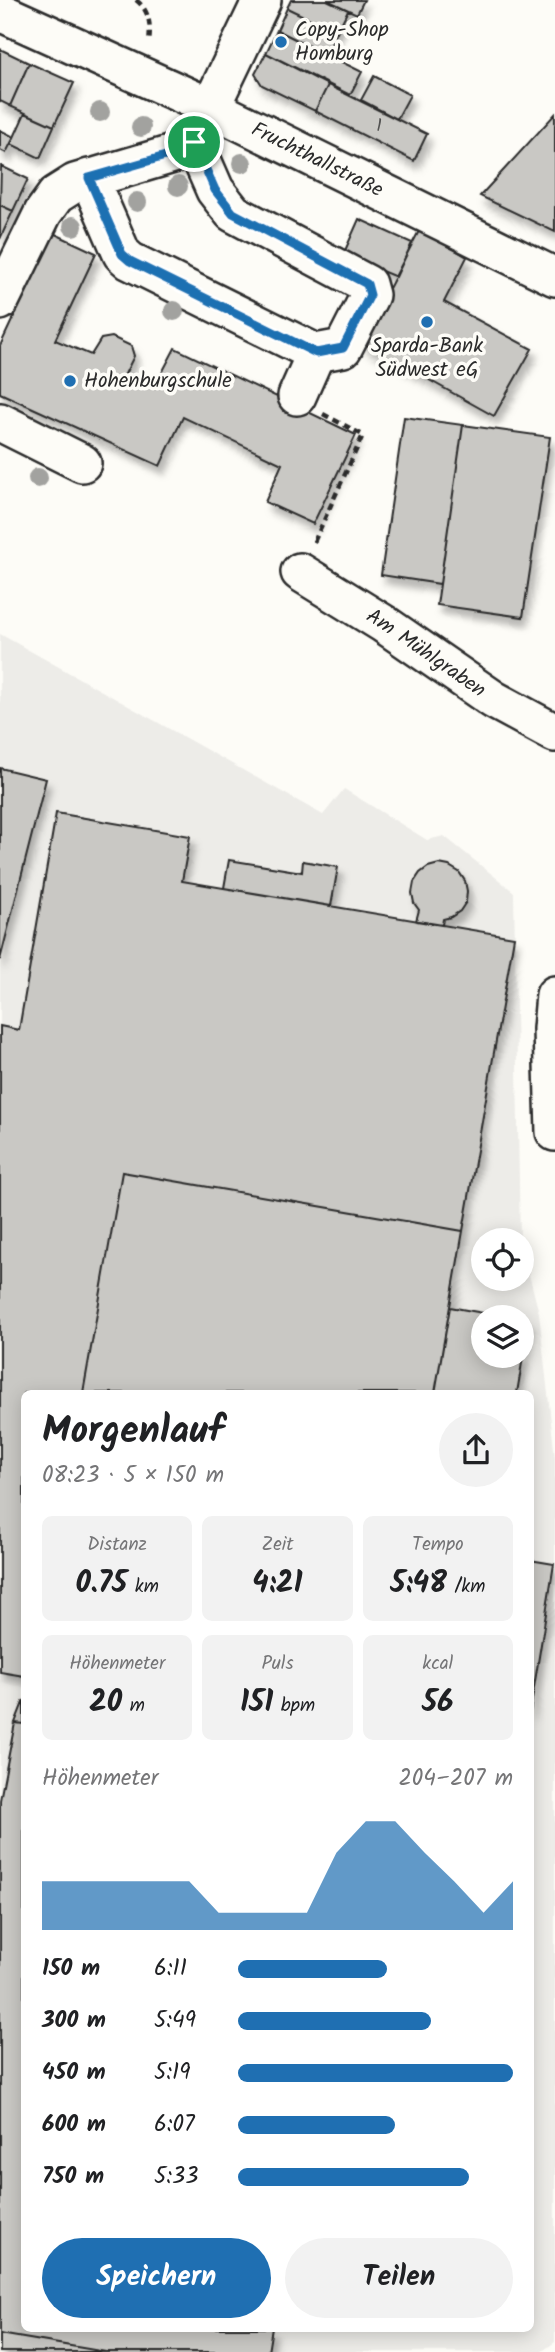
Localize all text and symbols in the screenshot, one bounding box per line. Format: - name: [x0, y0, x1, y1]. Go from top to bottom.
- place label: Copy-Shop Homburg: [295, 14, 389, 71]
- marker: Copy-Shop Homburg: [273, 34, 289, 50]
- pin: [164, 112, 224, 172]
- house number: 1: [376, 112, 382, 141]
- street label: Fruchthallstraße: [245, 113, 390, 207]
- icon: arrive: [175, 123, 213, 161]
- marker: Sparda-Bank Südwest eG: [419, 314, 435, 330]
- place label: Sparda-Bank Südwest eG: [371, 330, 483, 387]
- place label: Hohenburgschule: [84, 365, 232, 398]
- marker: Hohenburgschule: [62, 373, 78, 389]
- street label: Am Mühlgraben: [360, 600, 493, 706]
- map controls: [471, 1228, 534, 1368]
- button: locate: [471, 1228, 534, 1291]
- button: layers: [471, 1305, 534, 1368]
- text: Morgenlauf: [42, 1402, 224, 1462]
- button: share: [439, 1413, 513, 1487]
- text: 08:23 · 5 × 150 m: [42, 1458, 224, 1494]
- text: Distanz: [87, 1530, 147, 1560]
- text: Zeit: [261, 1530, 294, 1560]
- text: Tempo: [412, 1530, 464, 1560]
- text: 0.75: [75, 1560, 127, 1608]
- text: 4:21: [252, 1560, 303, 1608]
- text: 5:48: [390, 1560, 447, 1608]
- text: km: [127, 1572, 159, 1602]
- text: /km: [447, 1572, 485, 1602]
- text: Höhenmeter: [69, 1649, 165, 1679]
- text: Puls: [261, 1649, 294, 1679]
- text: kcal: [422, 1649, 453, 1679]
- text: 20: [89, 1679, 122, 1727]
- text: 151: [240, 1679, 273, 1727]
- text: 56: [422, 1679, 454, 1727]
- text: m: [122, 1691, 145, 1721]
- text: bpm: [273, 1691, 315, 1721]
- text: Höhenmeter: [42, 1761, 158, 1797]
- text: 204–207 m: [398, 1761, 513, 1797]
- text: 150 m: [42, 1951, 100, 1987]
- text: 6:11: [154, 1951, 187, 1987]
- text: 300 m: [42, 2003, 106, 2039]
- text: 5:49: [154, 2003, 196, 2039]
- text: 450 m: [42, 2055, 106, 2091]
- text: 5:19: [154, 2055, 190, 2091]
- text: 600 m: [42, 2107, 106, 2143]
- text: 6:07: [154, 2107, 195, 2143]
- text: 750 m: [42, 2159, 104, 2195]
- text: 5:33: [154, 2159, 198, 2195]
- button: Speichern: [42, 2238, 271, 2318]
- button: Teilen: [285, 2238, 513, 2318]

